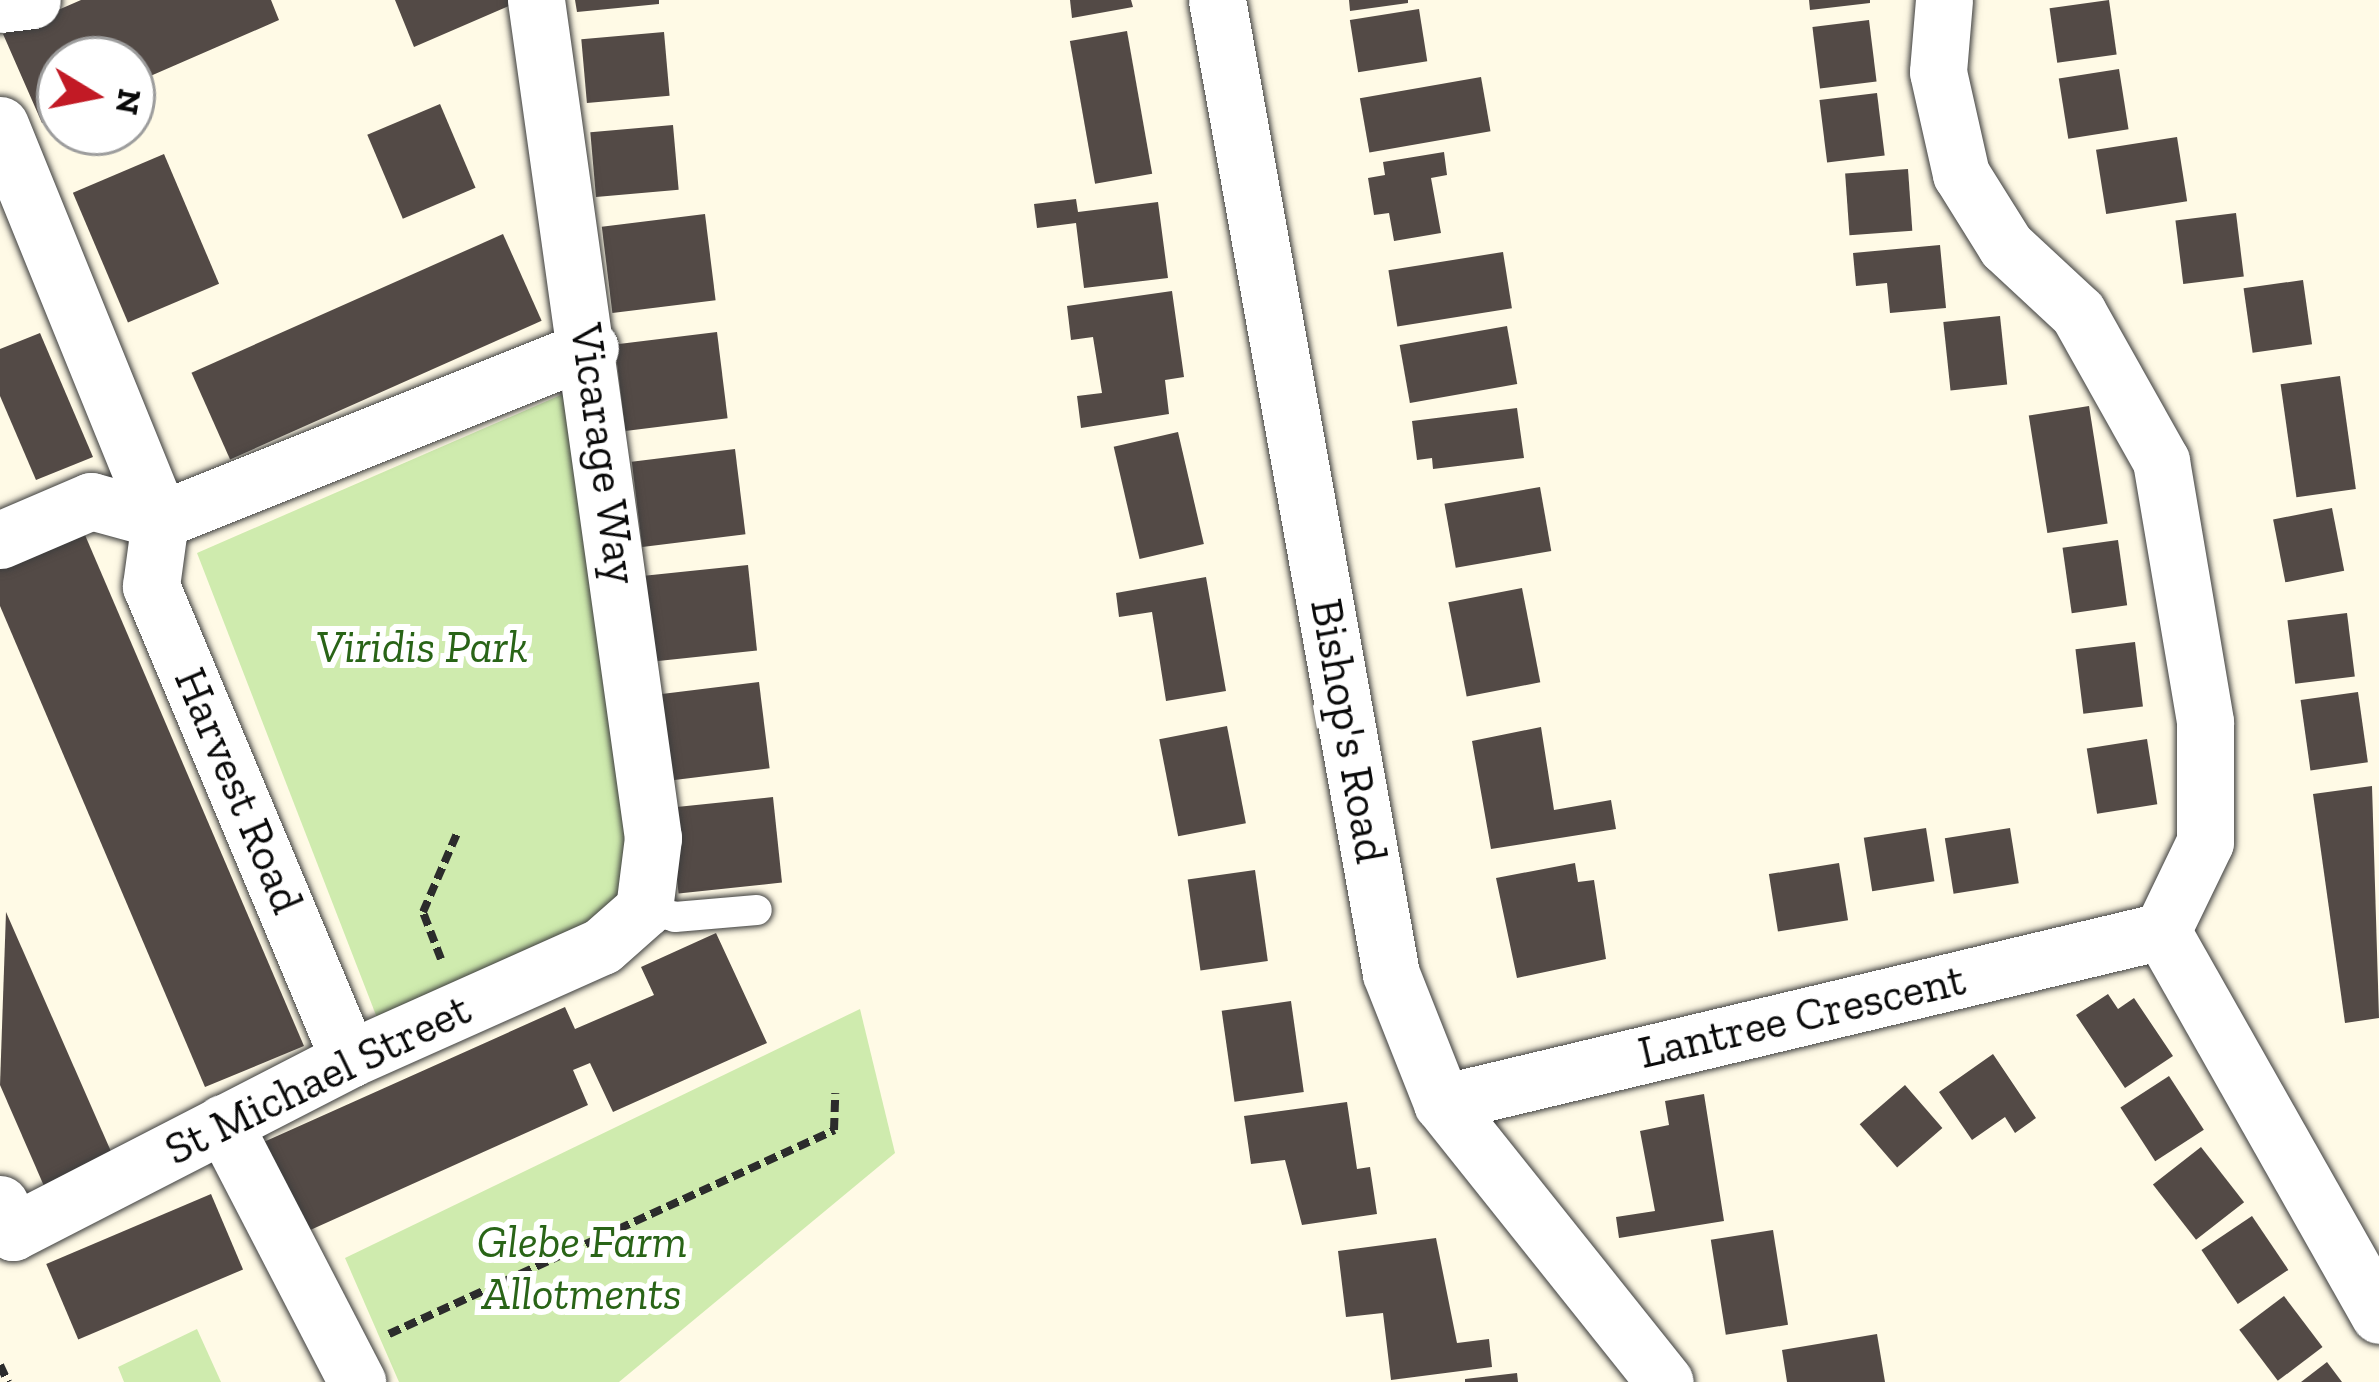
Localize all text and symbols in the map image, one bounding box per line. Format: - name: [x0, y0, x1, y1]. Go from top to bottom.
- north arrow: [36, 36, 156, 156]
- text: N: [108, 86, 150, 118]
- street label: Vicarage Way: [558, 320, 648, 588]
- street label: Bishop's Road: [1298, 595, 1398, 867]
- park label: Viridis Park: [316, 621, 528, 675]
- street label: Harvest Road: [162, 660, 314, 922]
- street label: Lantree Crescent: [1633, 953, 1971, 1081]
- street label: St Michael Street: [157, 983, 479, 1177]
- park label: Glebe Farm Allotments: [477, 1216, 687, 1322]

